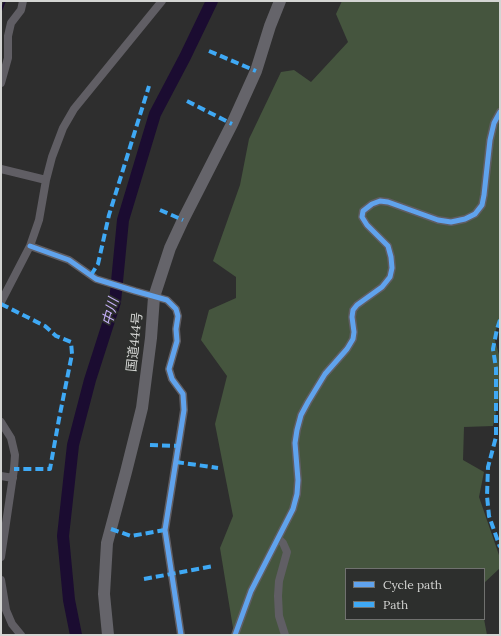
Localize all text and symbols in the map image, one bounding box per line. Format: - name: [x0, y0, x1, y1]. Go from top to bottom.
- water label: 中川: [99, 296, 123, 328]
- street label: 国道444号: [124, 311, 146, 373]
- legend: [345, 568, 485, 620]
- text: Cycle path: [383, 577, 442, 592]
- text: Path: [383, 597, 408, 612]

